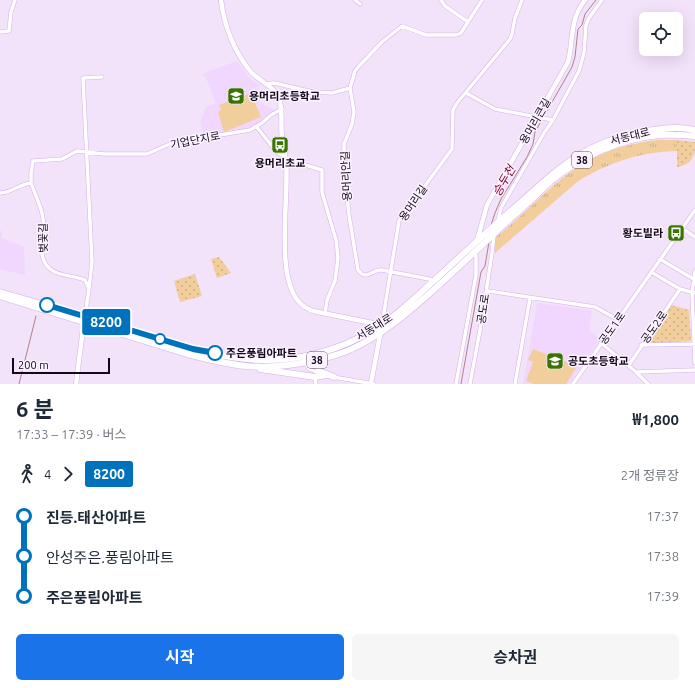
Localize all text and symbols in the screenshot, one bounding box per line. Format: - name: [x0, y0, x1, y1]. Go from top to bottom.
- map controls: [639, 12, 683, 56]
- button: locate: [639, 12, 683, 56]
- school or university icon: 용머리초등학교: [226, 86, 246, 106]
- place label: 용머리초등학교: [249, 90, 320, 102]
- street label: 용머리큰길: [517, 96, 553, 146]
- street label: 서동대로: [609, 125, 651, 147]
- street label: 기업단지로: [169, 129, 221, 151]
- bus stop icon: 용머리초교: [270, 135, 290, 155]
- street label: 용머리안길: [339, 150, 353, 202]
- road number: 38: [572, 152, 592, 168]
- place label: 용머리초교: [255, 157, 305, 169]
- water label: 승두천: [490, 161, 518, 198]
- street label: 용머리길: [397, 183, 429, 223]
- street label: 벚꽃길: [37, 223, 49, 253]
- bus stop icon: 황도빌라: [666, 223, 686, 243]
- place label: 황도빌라: [623, 227, 663, 239]
- street label: 공도로: [475, 293, 491, 325]
- unlabelled marker: [39, 297, 55, 313]
- line badge: 8200: [78, 309, 134, 335]
- street label: 공도2로: [639, 309, 669, 345]
- street label: 공도1로: [597, 310, 627, 346]
- street label: 서동대로: [354, 311, 394, 343]
- text: 8200: [90, 314, 122, 330]
- unlabelled marker: [154, 333, 166, 345]
- marker: 주은풍림아파트: [207, 345, 223, 361]
- place label: 주은풍림아파트: [226, 347, 297, 359]
- school or university icon: 공도초등학교: [545, 351, 565, 371]
- road number: 38: [307, 352, 327, 368]
- place label: 공도초등학교: [568, 355, 629, 367]
- scale bar: [12, 356, 110, 375]
- text: 200 m: [18, 359, 49, 371]
- text: 6 분: [16, 396, 54, 421]
- text: ₩1,800: [633, 411, 679, 428]
- text: 17:33 – 17:39 · 버스: [16, 427, 127, 441]
- icon: walk: [16, 463, 38, 485]
- icon: forward: [57, 463, 79, 485]
- text: 8200: [93, 466, 125, 482]
- text: 4: [44, 467, 51, 481]
- text: 2개 정류장: [621, 468, 679, 482]
- text: 진등.태산아파트: [46, 509, 146, 526]
- text: 17:37: [646, 509, 679, 523]
- text: 안성주은.풍림아파트: [46, 549, 174, 566]
- text: 17:38: [646, 549, 679, 563]
- text: 주은풍림아파트: [46, 589, 143, 606]
- text: 17:39: [646, 589, 679, 603]
- button: 시작: [16, 634, 344, 680]
- button: 승차권: [352, 634, 679, 680]

